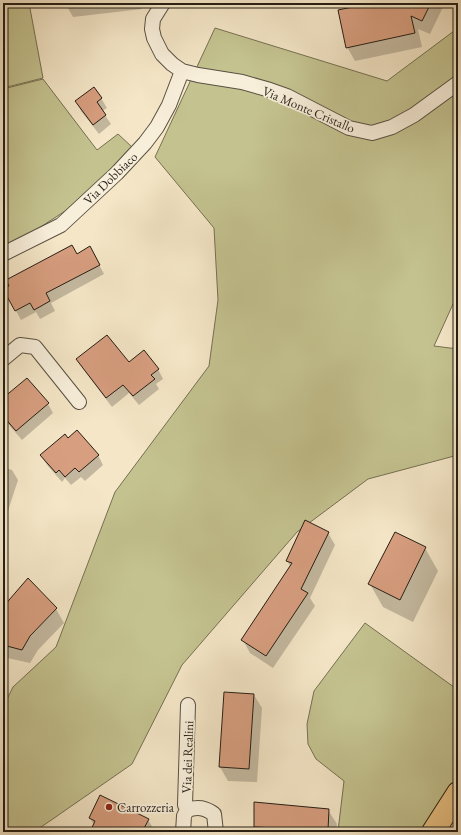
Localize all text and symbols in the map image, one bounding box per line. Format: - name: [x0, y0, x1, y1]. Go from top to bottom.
- street label: Via Monte Cristallo: [260, 82, 358, 137]
- street label: Via Dobbiaco: [80, 148, 141, 208]
- street label: Via dei Realini: [178, 720, 197, 794]
- place label: Carrozzeria: [117, 799, 175, 816]
- marker: Carrozzeria: [104, 802, 114, 812]

